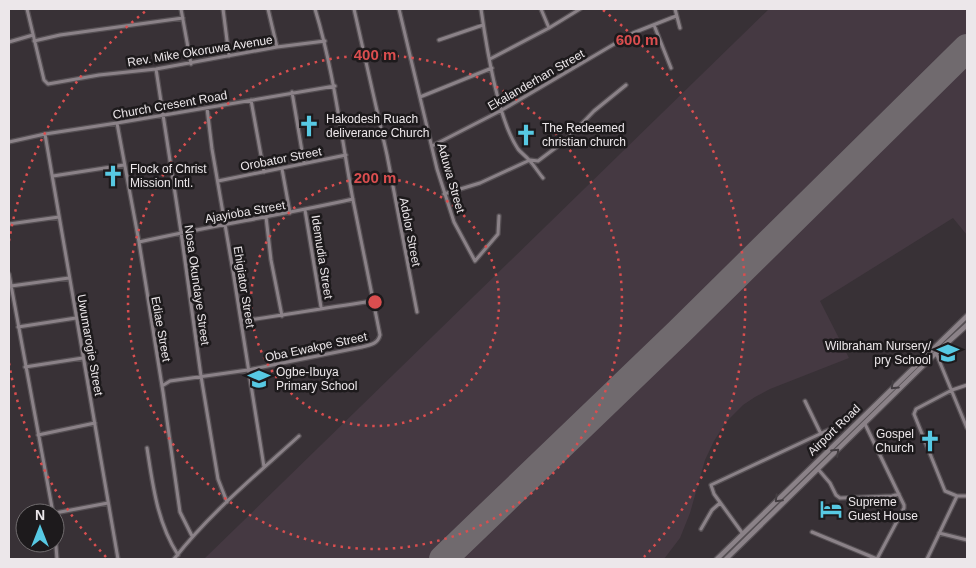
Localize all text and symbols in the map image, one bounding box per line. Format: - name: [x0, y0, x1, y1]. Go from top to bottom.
- text: 600 m: [616, 31, 658, 48]
- street label: Rev. Mike Okoruwa Avenue: [126, 33, 274, 69]
- text: 400 m: [354, 46, 396, 63]
- street label: Ekalanderhan Street: [485, 46, 587, 113]
- street label: Church Cresent Road: [112, 88, 228, 122]
- place label: Hakodesh Ruach deliverance Church: [326, 112, 429, 140]
- church icon: Hakodesh Ruach deliverance Church: [296, 113, 322, 139]
- place label: The Redeemed christian church: [542, 121, 626, 149]
- church icon: The Redeemed christian church: [513, 122, 539, 148]
- street label: Aduwa Street: [434, 141, 468, 215]
- street label: Orobator Street: [239, 144, 324, 174]
- place label: Flock of Christ Mission Intl.: [130, 162, 207, 190]
- church icon: Flock of Christ Mission Intl.: [100, 163, 126, 189]
- text: 200 m: [354, 169, 396, 186]
- street label: Adolor Street: [396, 196, 424, 268]
- street label: Ajayioba Street: [204, 198, 287, 226]
- street label: Idemudia Street: [308, 214, 336, 301]
- street label: Nosa Okundaye Street: [182, 224, 212, 347]
- street label: Ehigiator Street: [231, 245, 257, 330]
- street label: Uwumarogie Street: [74, 293, 106, 397]
- centre of rings: [366, 293, 384, 311]
- street label: Ediae Street: [148, 295, 174, 363]
- street label: Oba Ewakpe Street: [264, 329, 369, 365]
- place label: Wilbraham Nursery/ pry School: [825, 339, 932, 367]
- school or university icon: Wilbraham Nursery/ pry School: [935, 340, 961, 366]
- place label: Ogbe-Ibuya Primary School: [276, 365, 357, 393]
- school or university icon: Ogbe-Ibuya Primary School: [246, 366, 272, 392]
- one-way arrow: [891, 380, 900, 389]
- street label: Airport Road: [805, 402, 863, 458]
- place label: Gospel Church: [875, 427, 914, 455]
- church icon: Gospel Church: [917, 428, 943, 454]
- one-way arrow: [830, 449, 839, 458]
- one-way arrow: [774, 493, 783, 502]
- place label: Supreme Guest House: [848, 495, 918, 523]
- hotel icon: Supreme Guest House: [818, 496, 844, 522]
- north arrow: [15, 503, 65, 553]
- text: N: [35, 507, 45, 523]

